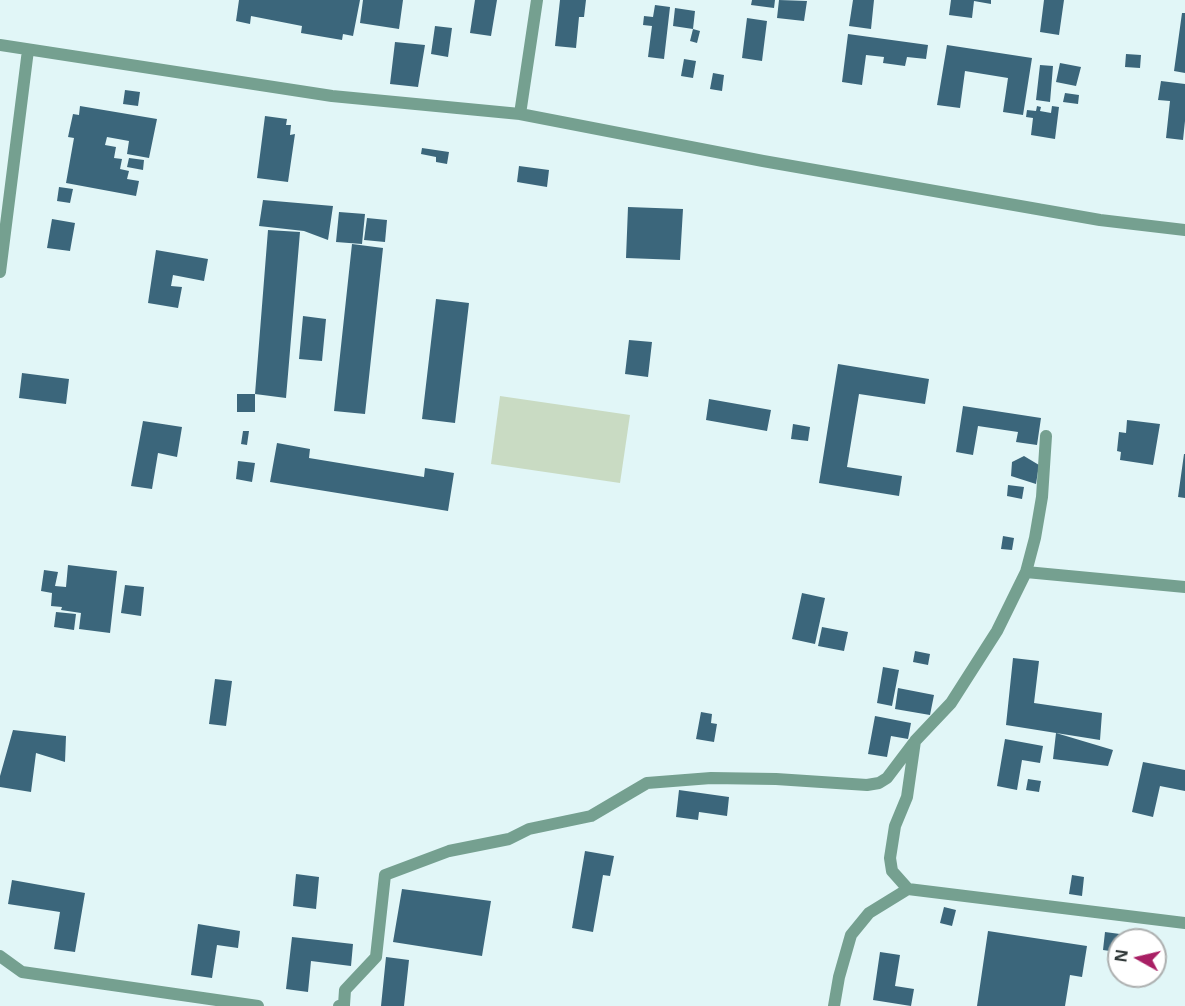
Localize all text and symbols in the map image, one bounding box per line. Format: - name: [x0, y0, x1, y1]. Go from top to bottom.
- north arrow: [1107, 928, 1167, 988]
- text: N: [1109, 948, 1133, 964]

